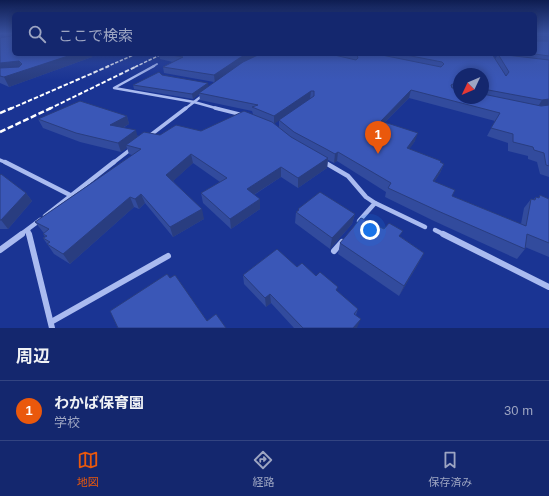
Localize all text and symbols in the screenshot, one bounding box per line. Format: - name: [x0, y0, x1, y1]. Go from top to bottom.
- search box: [12, 12, 537, 56]
- icon: search: [26, 23, 48, 45]
- text: ここで検索: [58, 27, 133, 44]
- north arrow: [453, 68, 489, 104]
- pin: 1: [365, 121, 391, 154]
- your location: [360, 220, 380, 240]
- text: 周辺: [16, 347, 50, 366]
- text: わかば保育園: [54, 394, 144, 411]
- text: 1: [25, 403, 33, 418]
- text: 30 m: [504, 403, 533, 418]
- text: 学校: [54, 415, 80, 430]
- tab: 地図: [77, 449, 99, 489]
- tab: 経路: [252, 449, 274, 489]
- tab: 保存済み: [428, 449, 472, 489]

